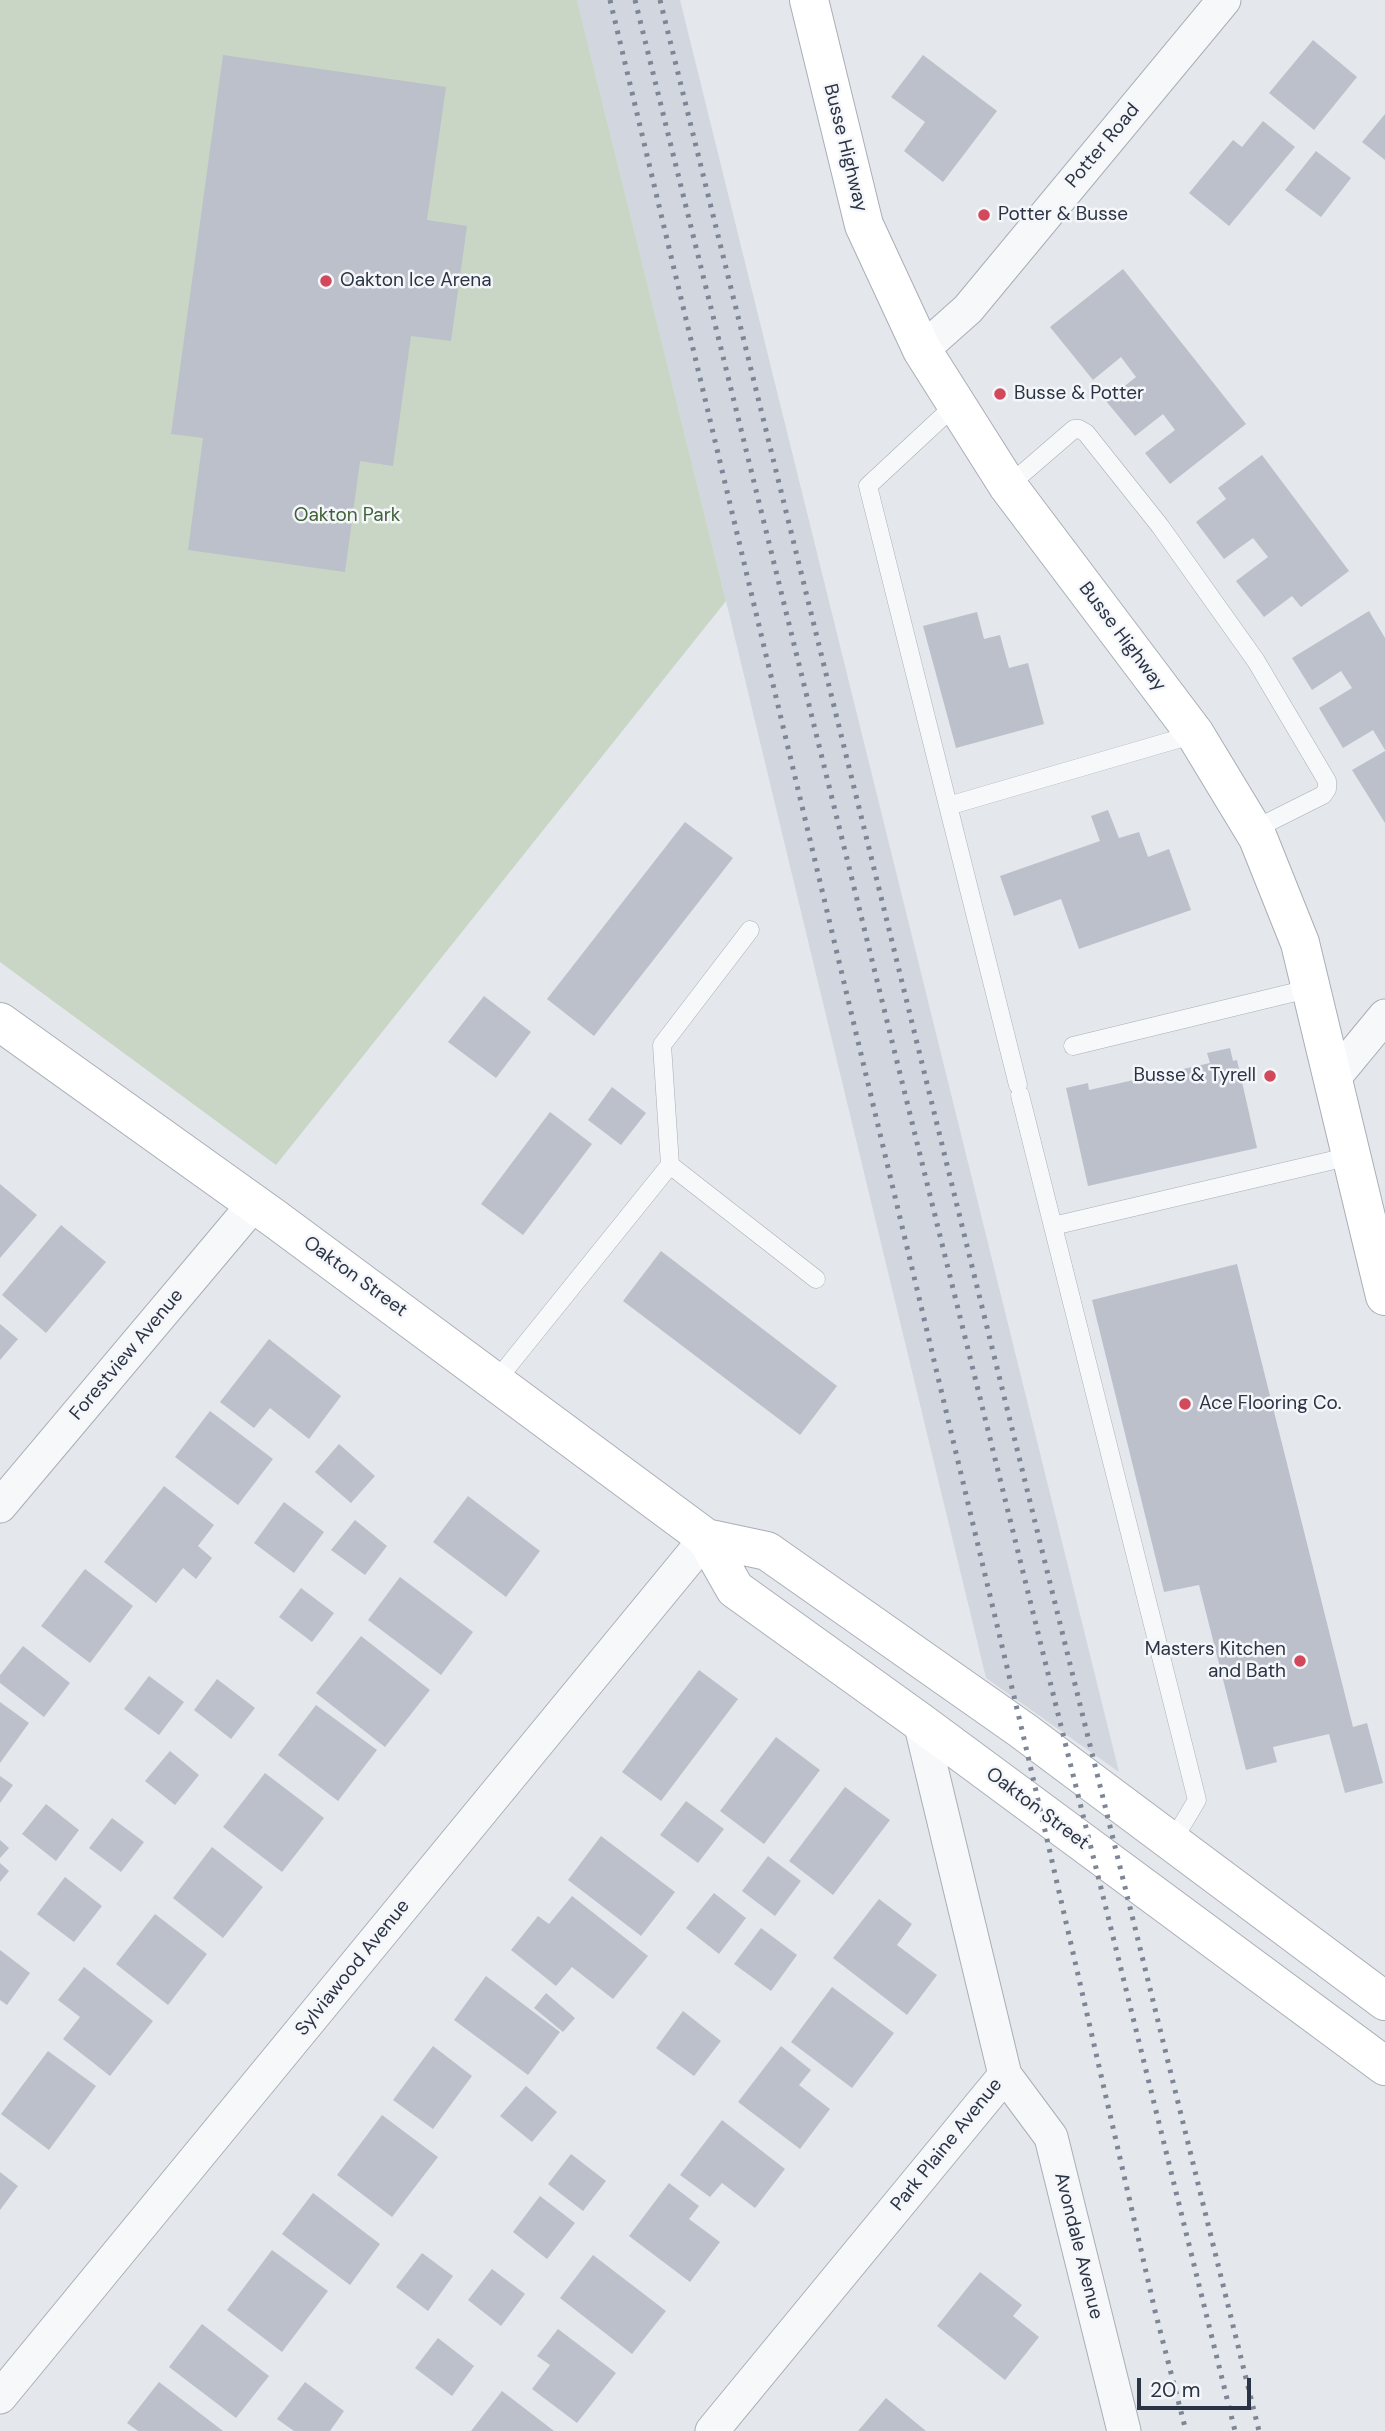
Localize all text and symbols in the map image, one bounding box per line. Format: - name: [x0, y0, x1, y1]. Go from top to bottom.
- street label: Busse Highway: [818, 82, 872, 214]
- street label: Potter Road: [1061, 99, 1145, 193]
- place label: Potter & Busse: [998, 204, 1128, 226]
- marker: Potter & Busse: [976, 207, 992, 223]
- place label: Oakton Ice Arena: [340, 270, 492, 292]
- marker: Oakton Ice Arena: [318, 273, 334, 289]
- place label: Busse & Potter: [1014, 383, 1144, 405]
- marker: Busse & Potter: [992, 386, 1008, 402]
- park label: Oakton Park: [294, 505, 400, 527]
- street label: Busse Highway: [1073, 578, 1171, 696]
- place label: Busse & Tyrell: [1134, 1065, 1256, 1087]
- marker: Busse & Tyrell: [1262, 1068, 1278, 1084]
- street label: Oakton Street: [299, 1232, 411, 1322]
- street label: Forestview Avenue: [66, 1285, 188, 1425]
- place label: Ace Flooring Co.: [1199, 1393, 1342, 1415]
- marker: Ace Flooring Co.: [1177, 1396, 1193, 1412]
- place label: Masters Kitchen and Bath: [1145, 1639, 1286, 1683]
- marker: Masters Kitchen and Bath: [1292, 1653, 1308, 1669]
- street label: Oakton Street: [981, 1763, 1093, 1855]
- street label: Sylviawood Avenue: [291, 1895, 415, 2041]
- street label: Park Plaine Avenue: [887, 2074, 1007, 2216]
- street label: Avondale Avenue: [1049, 2170, 1107, 2322]
- scale bar: [1140, 2364, 1254, 2408]
- text: 20 m: [1150, 2376, 1201, 2404]

